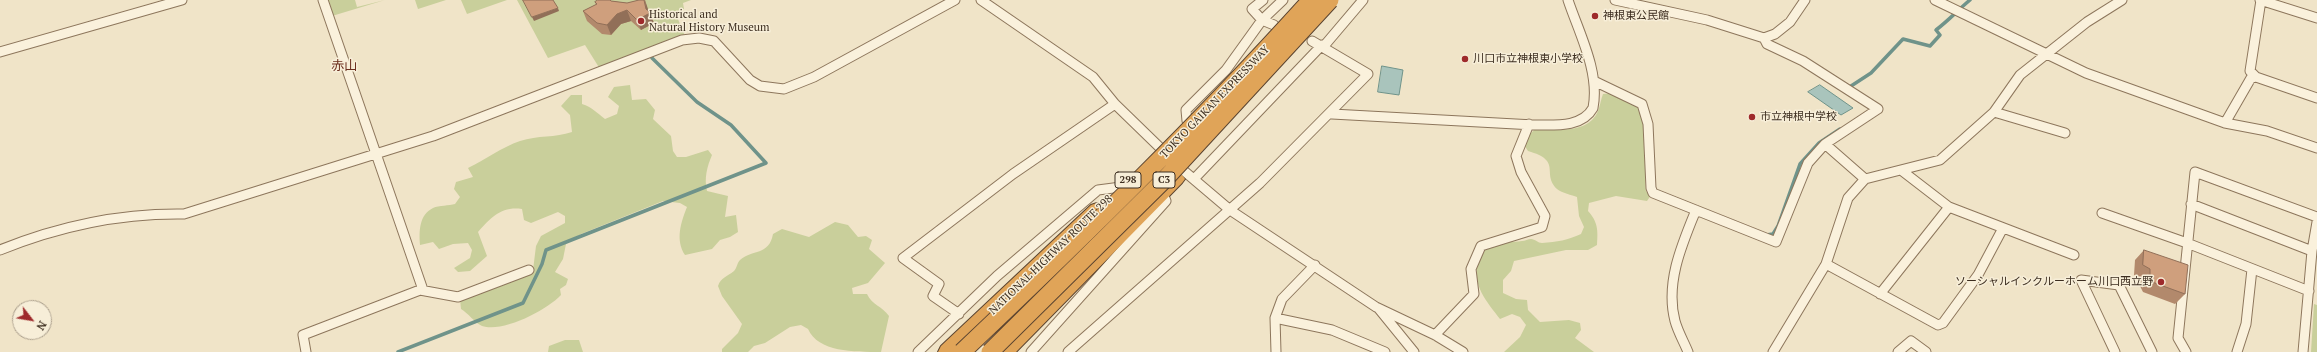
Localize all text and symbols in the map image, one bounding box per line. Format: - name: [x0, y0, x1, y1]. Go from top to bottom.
- place label: Historical and Natural History Museum: [649, 8, 770, 34]
- place label: 神根東公民館: [1603, 9, 1669, 23]
- marker: 神根東公民館: [1590, 11, 1600, 21]
- marker: Historical and Natural History Museum: [636, 16, 646, 26]
- street label: TOKYO GAIKAN EXPRESSWAY: [1158, 43, 1272, 161]
- place label: 川口市立神根東小学校: [1473, 52, 1583, 66]
- marker: 川口市立神根東小学校: [1460, 54, 1470, 64]
- district label: 赤山: [331, 58, 357, 74]
- place label: 市立神根中学校: [1760, 110, 1837, 124]
- marker: 市立神根中学校: [1747, 112, 1757, 122]
- road number: 298: [1115, 172, 1141, 188]
- road number: C3: [1153, 172, 1175, 188]
- street label: NATIONAL HIGHWAY ROUTE 298: [987, 192, 1115, 318]
- place label: ソーシャルインクルーホーム川口西立野: [1955, 275, 2153, 289]
- marker: ソーシャルインクルーホーム川口西立野: [2156, 277, 2166, 287]
- north arrow: [12, 300, 52, 340]
- text: N: [33, 318, 50, 333]

